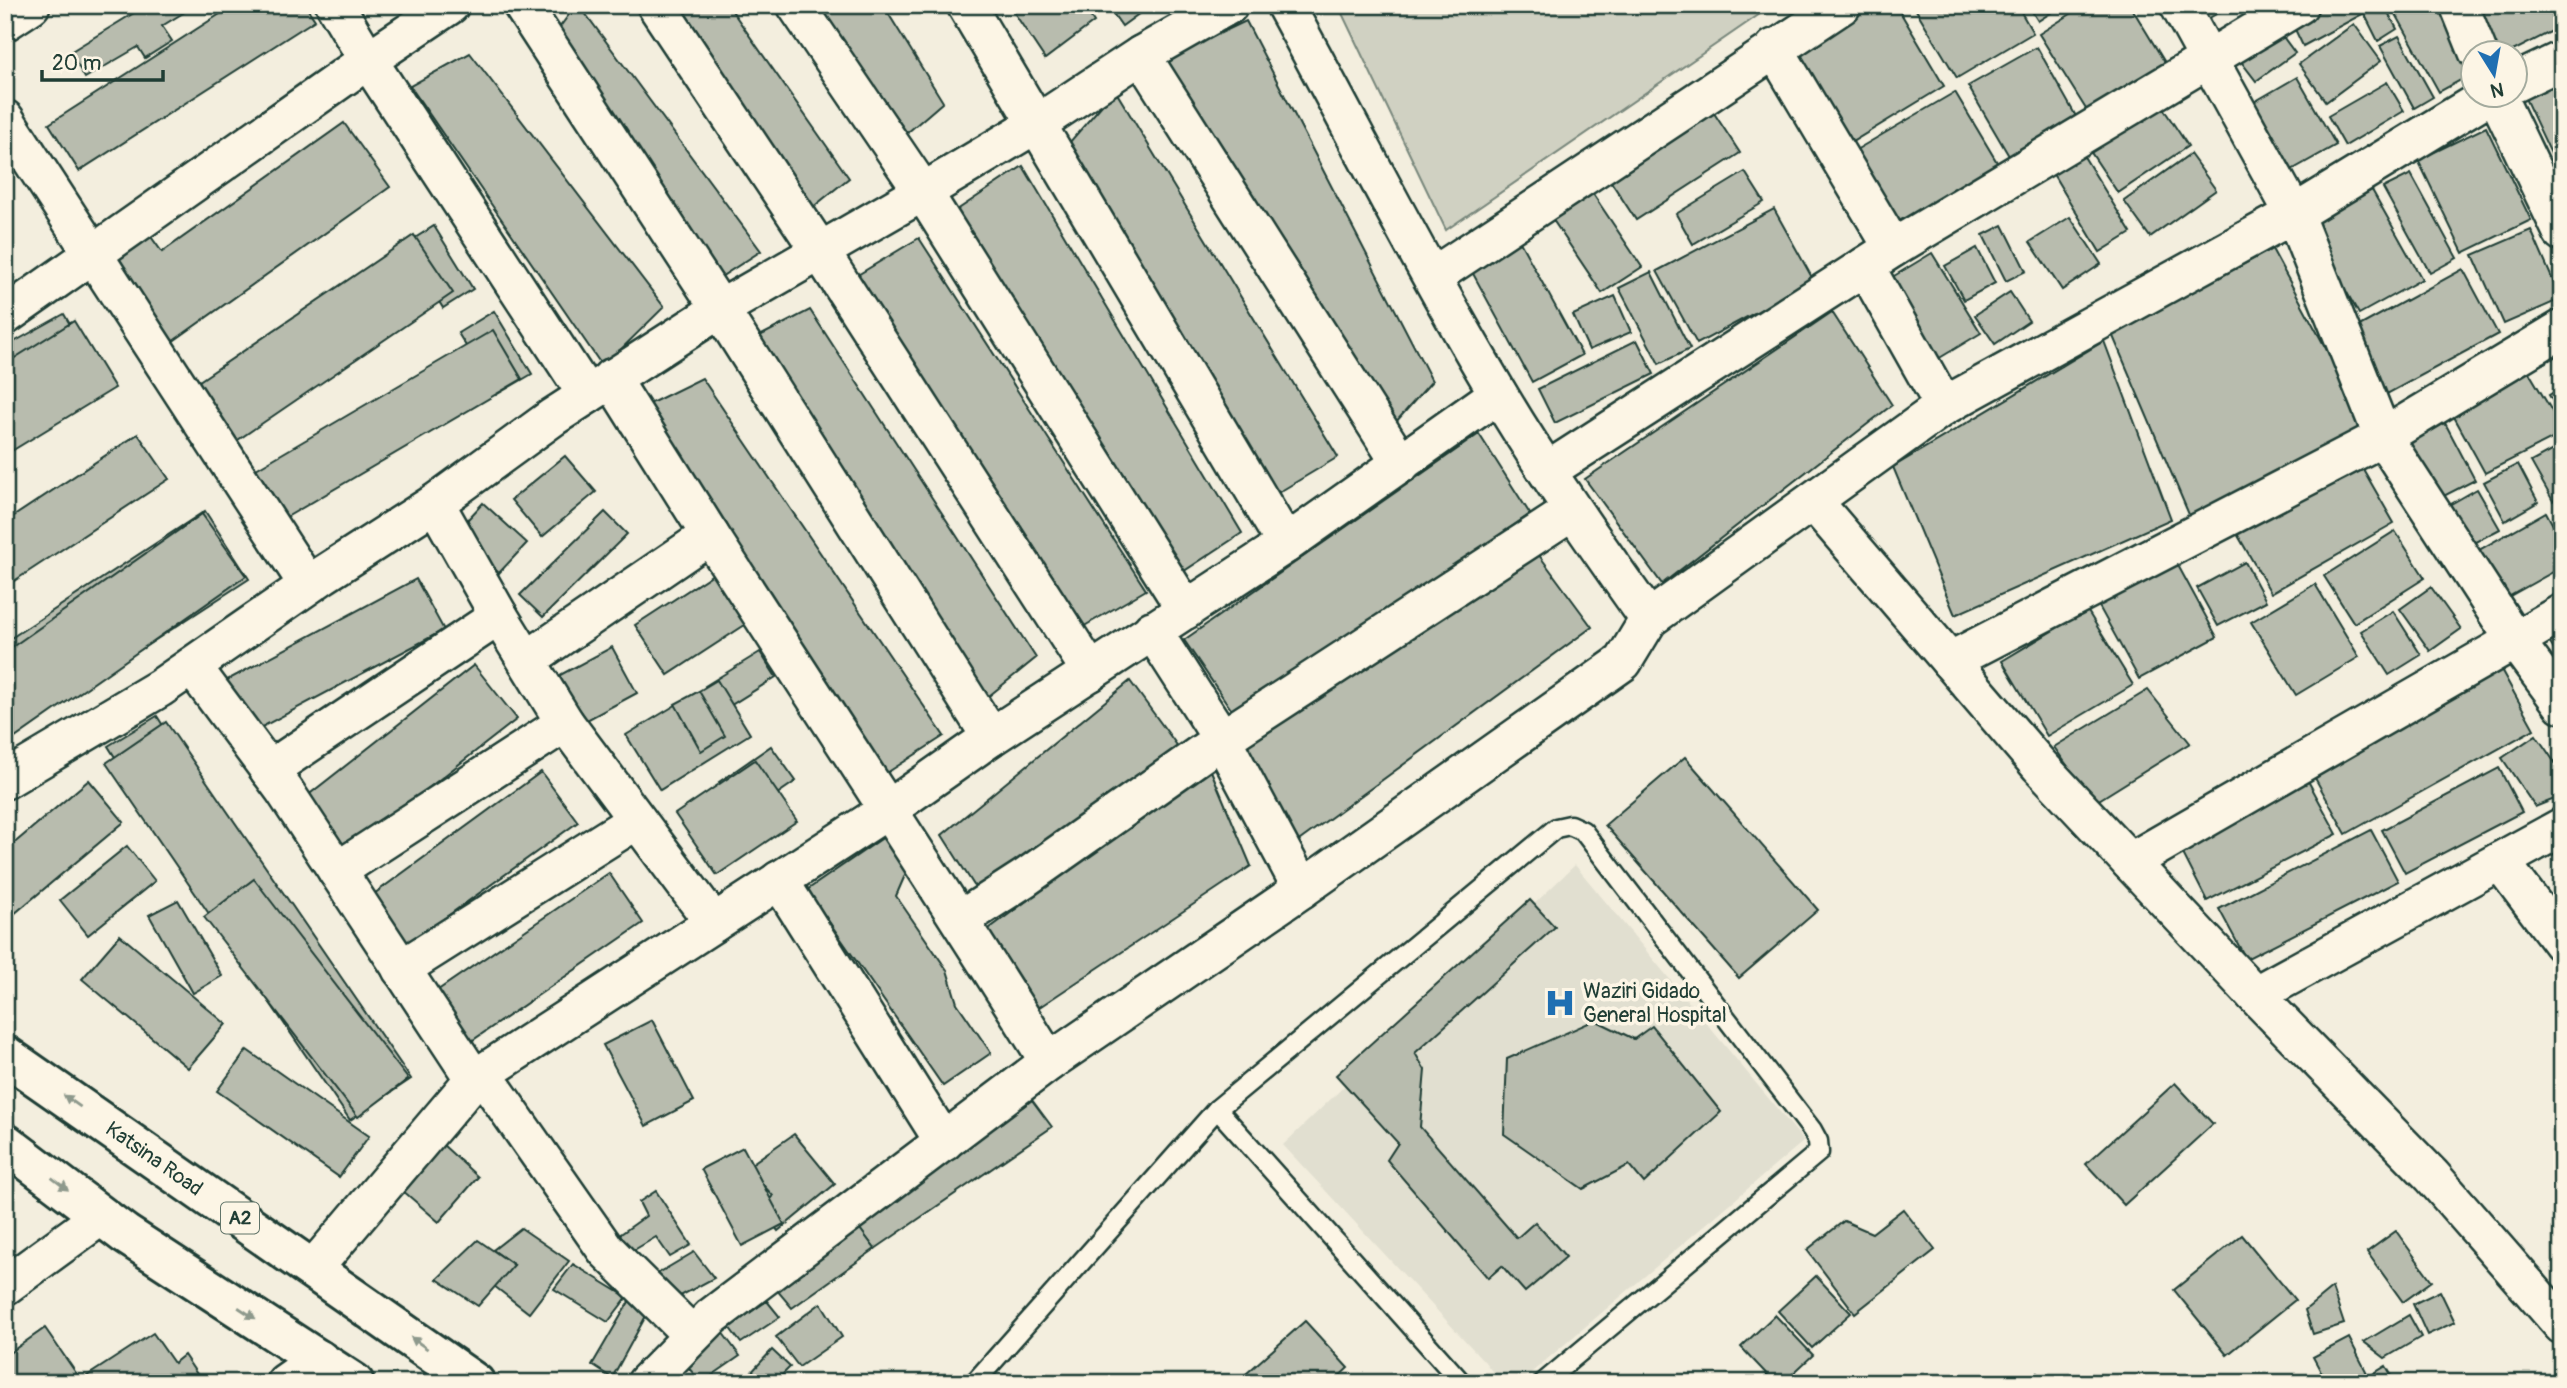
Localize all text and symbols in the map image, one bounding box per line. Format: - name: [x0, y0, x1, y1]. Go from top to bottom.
- scale bar: [42, 38, 163, 82]
- north arrow: [2458, 38, 2528, 108]
- text: 20 m: [52, 50, 101, 77]
- text: N: [2488, 77, 2506, 103]
- place label: Waziri Gidado General Hospital: [1583, 978, 1727, 1029]
- hospital icon: Waziri Gidado General Hospital: [1543, 986, 1577, 1020]
- one-way arrow: [63, 1094, 81, 1108]
- street label: Katsina Road: [100, 1116, 208, 1202]
- one-way arrow: [50, 1177, 68, 1192]
- road number: A2: [221, 1202, 259, 1234]
- one-way arrow: [238, 1306, 257, 1319]
- one-way arrow: [410, 1336, 428, 1350]

